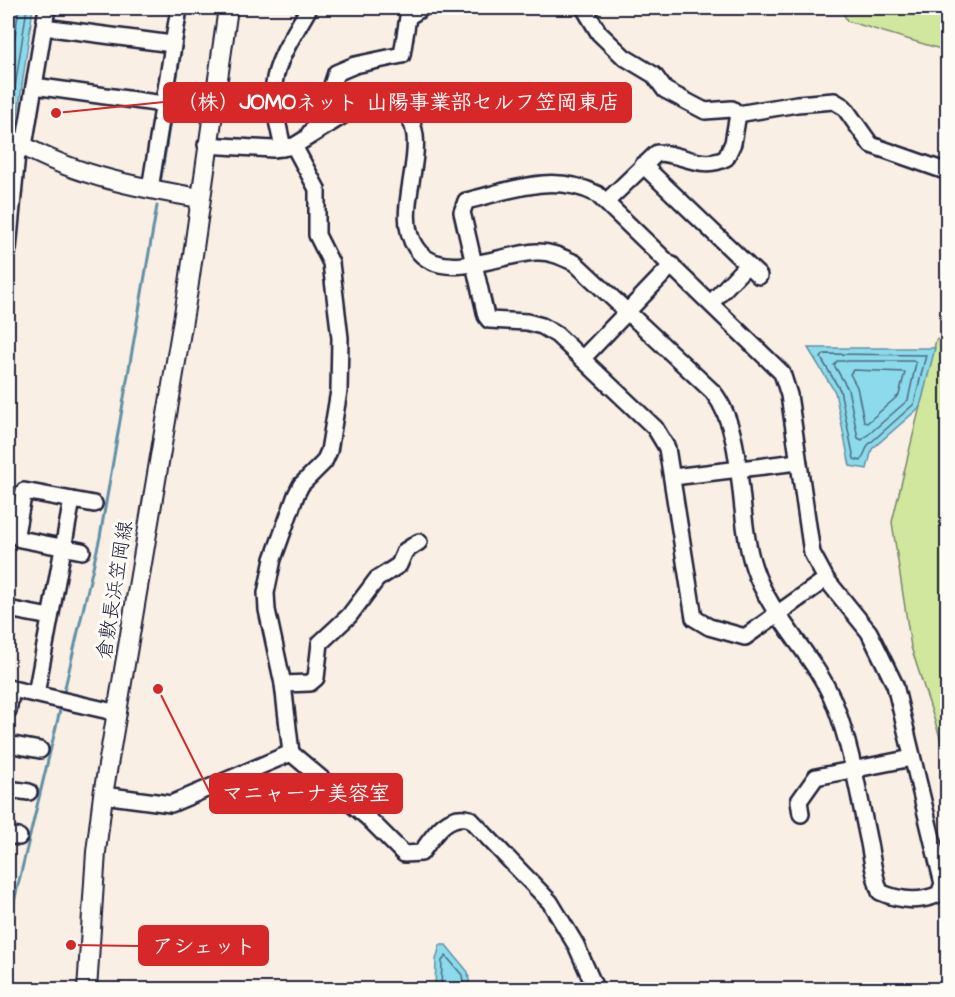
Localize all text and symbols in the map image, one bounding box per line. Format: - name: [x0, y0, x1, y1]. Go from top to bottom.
- callout: （株）JOMOネット 山陽事業部セルフ笠岡東店: [164, 83, 631, 122]
- text: （株）JOMOネット 山陽事業部セルフ笠岡東店: [176, 88, 620, 117]
- street label: 倉敷長浜笠岡線: [90, 519, 140, 661]
- callout: マニャーナ美容室: [210, 774, 402, 813]
- text: マニャーナ美容室: [222, 779, 390, 808]
- callout: アシェット: [139, 926, 268, 965]
- text: アシェット: [152, 932, 256, 961]

